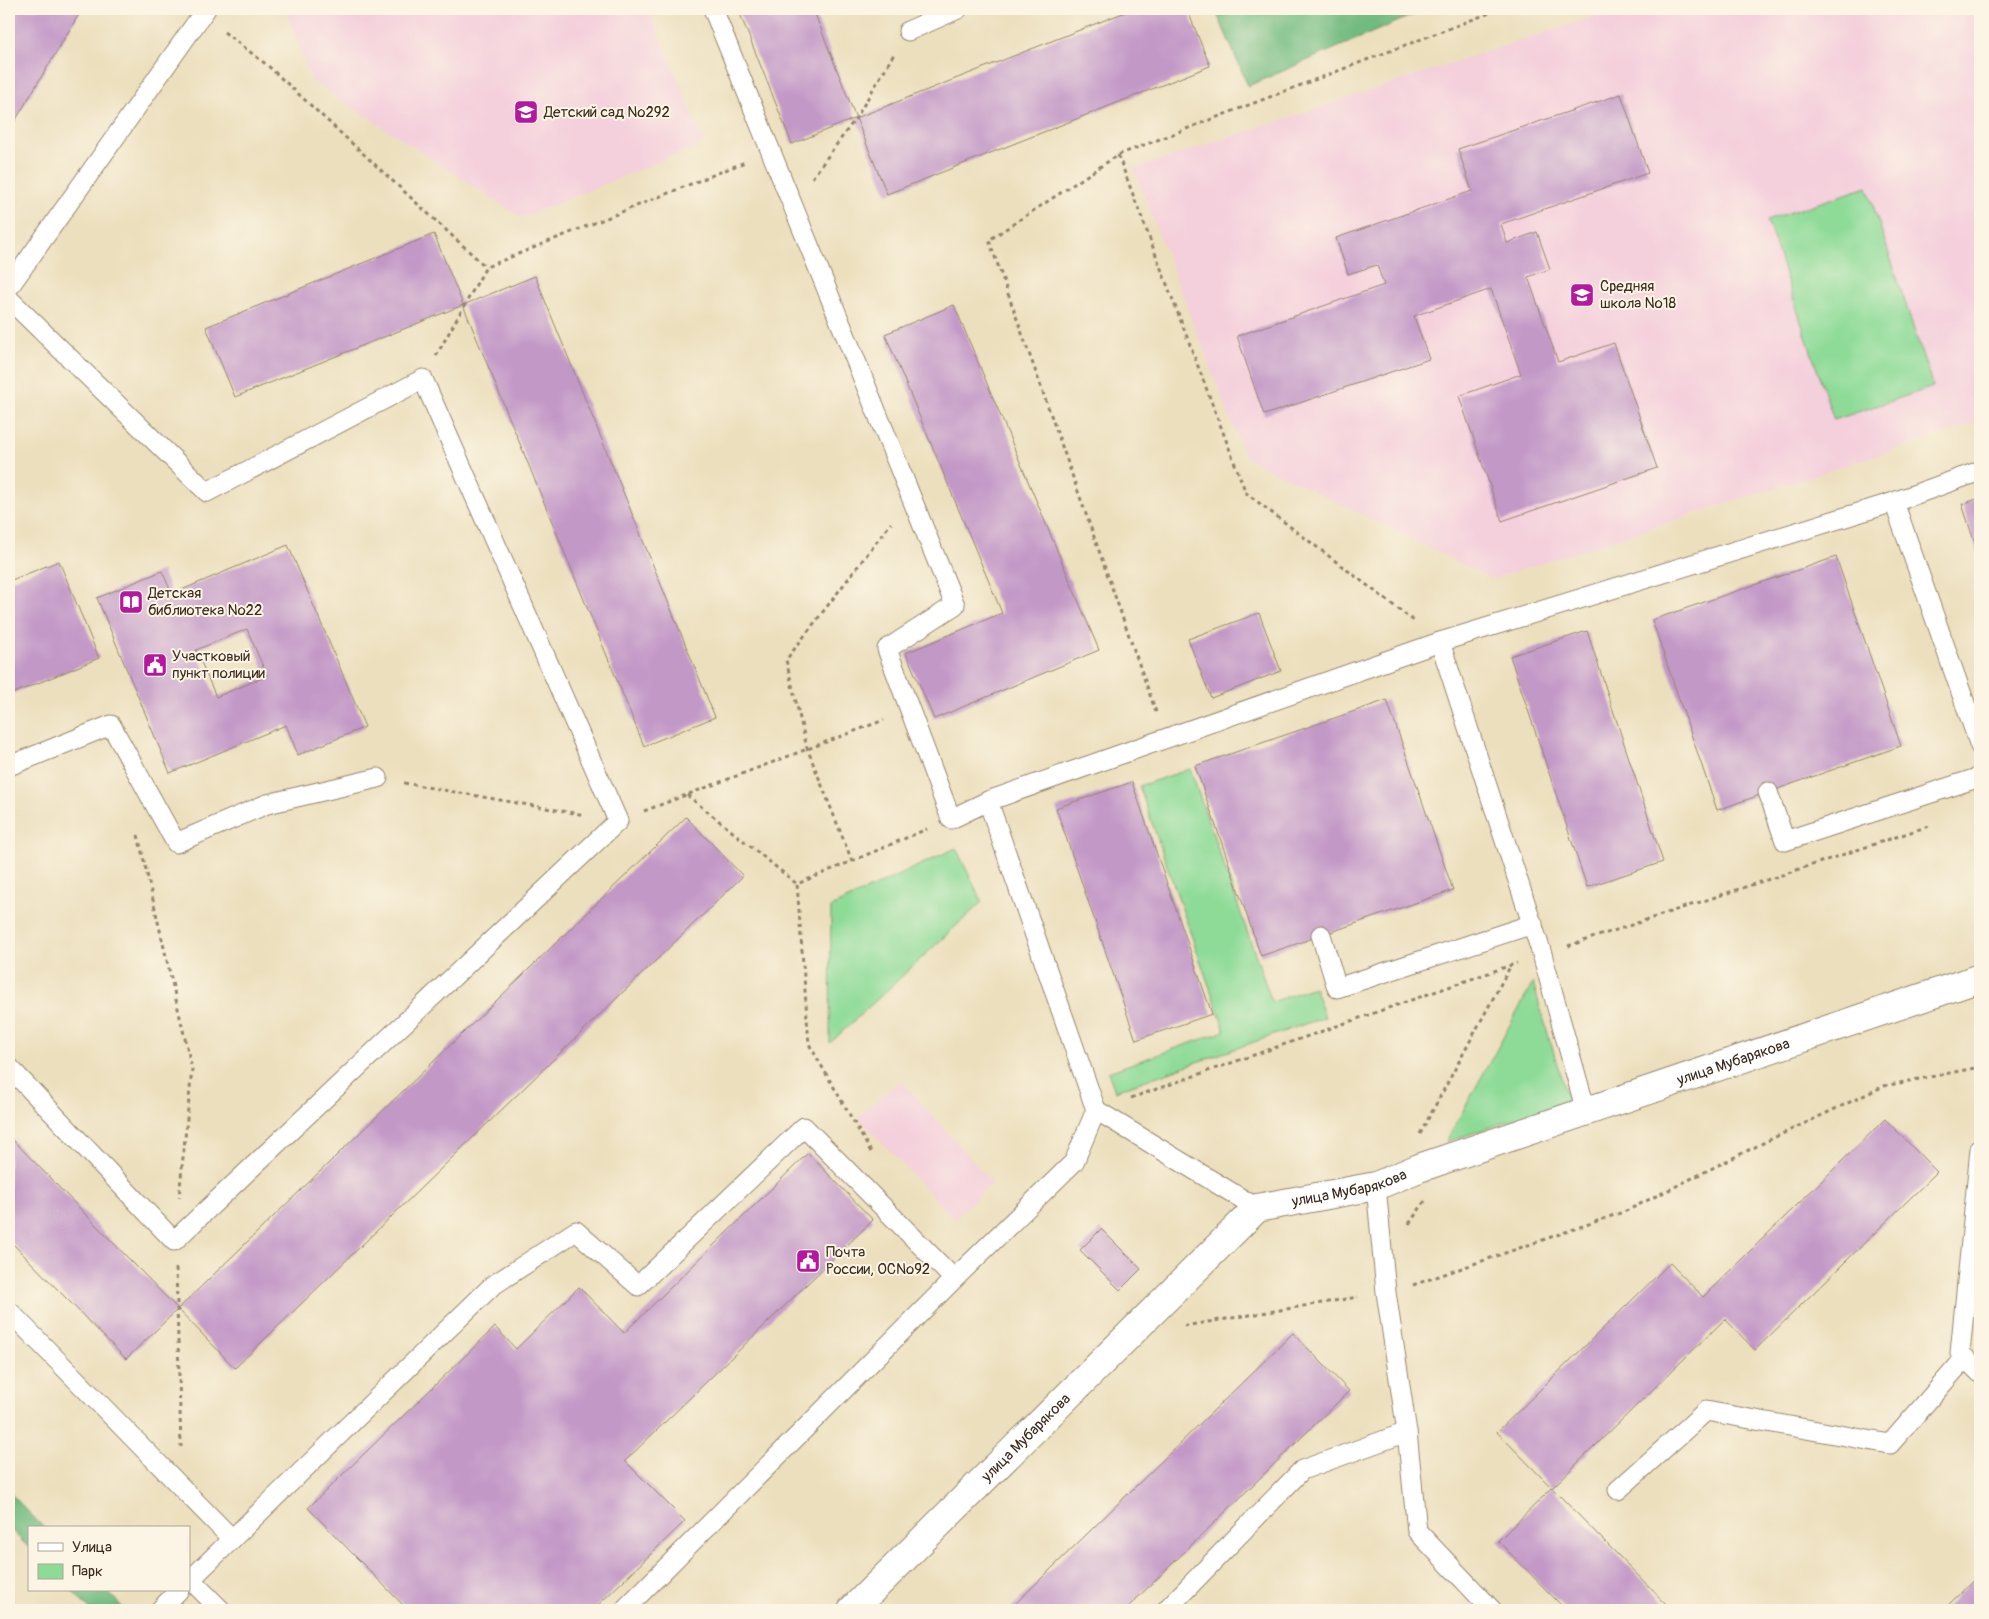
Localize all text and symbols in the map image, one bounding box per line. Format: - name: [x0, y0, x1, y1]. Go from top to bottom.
- school or university icon: Детский сад №292: [513, 99, 539, 125]
- place label: Детский сад №292: [543, 103, 670, 122]
- place label: Средняя школа №18: [1600, 277, 1677, 313]
- school or university icon: Средняя школа №18: [1569, 282, 1595, 308]
- place label: Детская библиотека №22: [147, 584, 262, 620]
- library icon: Детская библиотека №22: [118, 589, 144, 615]
- place label: Участковый пункт полиции: [172, 647, 265, 683]
- public building icon: Участковый пункт полиции: [142, 652, 168, 678]
- street label: улица Мубарякова: [1673, 1034, 1792, 1090]
- street label: улица Мубарякова: [1289, 1165, 1409, 1211]
- place label: Почта России, ОС№92: [826, 1243, 930, 1279]
- public building icon: Почта России, ОС№92: [795, 1248, 821, 1274]
- street label: улица Мубарякова: [977, 1389, 1074, 1486]
- legend: [28, 1526, 190, 1592]
- text: Улица: [72, 1538, 112, 1557]
- text: Парк: [72, 1562, 103, 1581]

